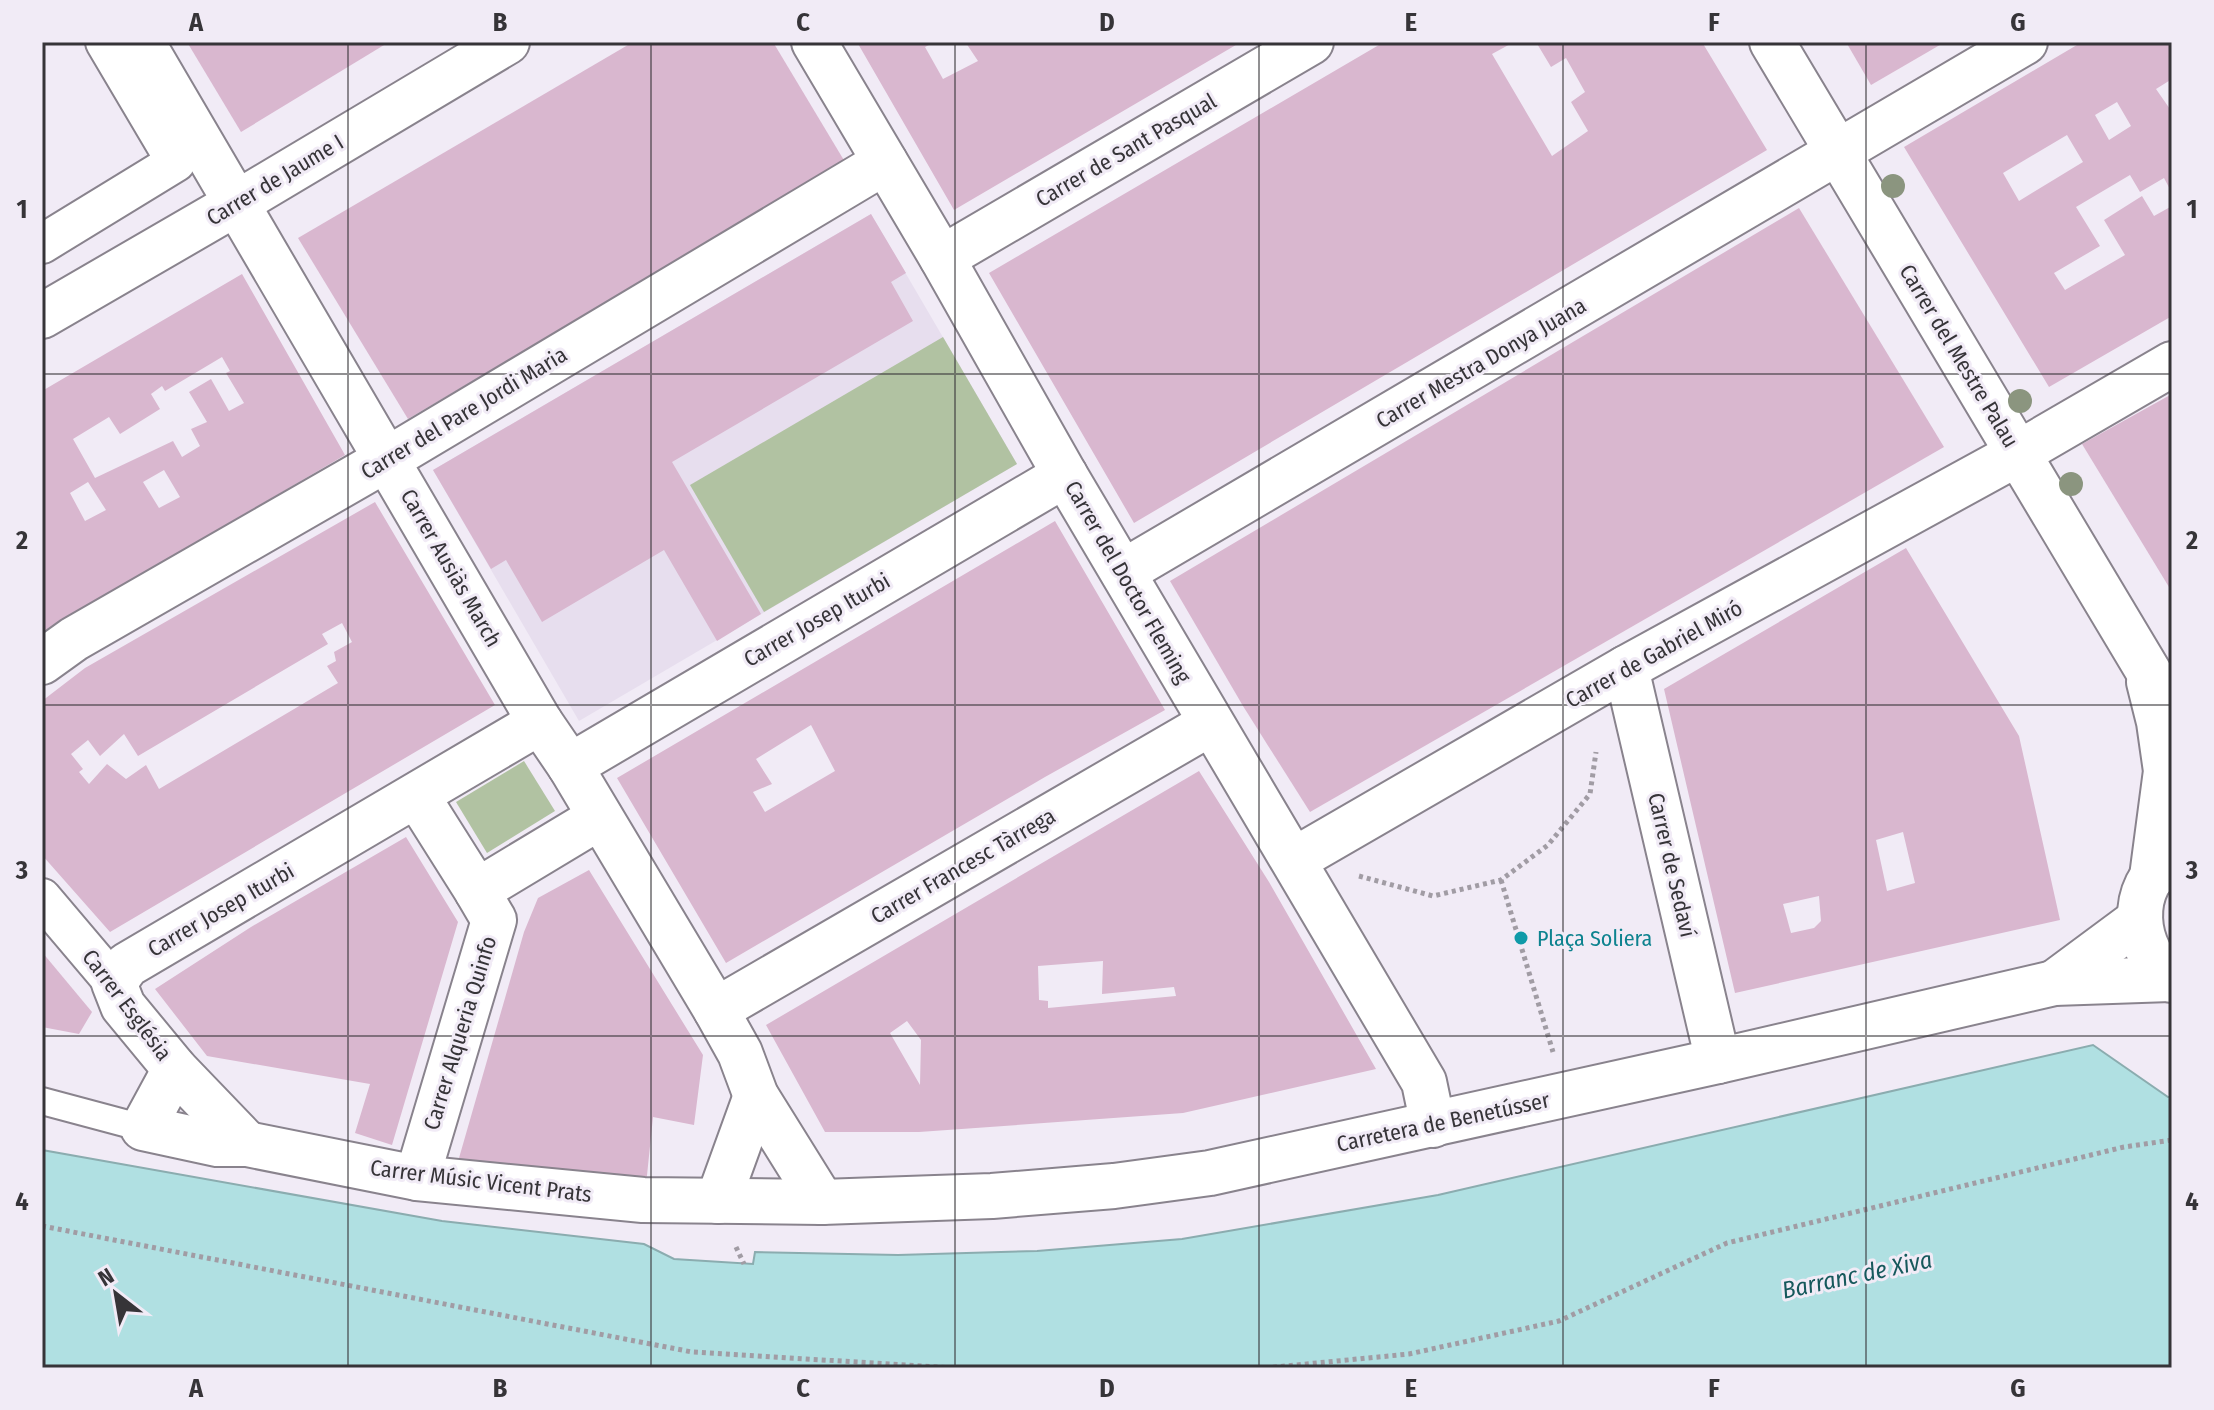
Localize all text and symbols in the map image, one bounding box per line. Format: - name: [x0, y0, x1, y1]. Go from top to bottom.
- text: A: [188, 7, 204, 38]
- text: B: [493, 7, 508, 38]
- text: C: [796, 7, 810, 38]
- text: D: [1099, 7, 1115, 38]
- text: E: [1405, 7, 1417, 38]
- text: F: [1708, 7, 1720, 38]
- text: G: [2010, 7, 2026, 38]
- street label: Carrer de Sant Pasqual: [1031, 87, 1221, 213]
- street label: Carrer de Jaume I: [202, 129, 348, 231]
- text: 1: [17, 194, 28, 225]
- text: 1: [2187, 194, 2198, 225]
- street label: Carrer del Mestre Palau: [1894, 259, 2024, 453]
- street label: Carrer Mestra Donya Juana: [1371, 292, 1591, 434]
- street label: Carrer del Pare Jordi Maria: [356, 341, 572, 485]
- street label: Carrer del Doctor Fleming: [1059, 476, 1197, 689]
- street label: Carrer Ausiàs March: [395, 484, 507, 652]
- text: 2: [15, 525, 28, 556]
- text: 2: [2185, 525, 2198, 556]
- street label: Carrer Josep Iturbi: [739, 567, 895, 673]
- street label: Carrer de Gabriel Miró: [1561, 594, 1747, 714]
- street label: Carrer de Sedaví: [1642, 790, 1702, 940]
- street label: Carrer Francesc Tàrrega: [866, 802, 1060, 930]
- text: 3: [15, 855, 28, 886]
- text: 3: [2185, 855, 2198, 886]
- street label: Carrer Josep Iturbi: [143, 857, 299, 963]
- place label: Plaça Soliera: [1537, 925, 1652, 952]
- marker: Plaça Soliera: [1512, 929, 1530, 947]
- street label: Carrer Alqueria Quinfo: [418, 933, 502, 1133]
- street label: Carrer Església: [76, 944, 178, 1066]
- street label: Carretera de Benetússer: [1334, 1086, 1552, 1158]
- street label: Carrer Músic Vicent Prats: [369, 1154, 593, 1208]
- text: 4: [15, 1186, 29, 1217]
- text: 4: [2185, 1186, 2199, 1217]
- water label: Barranc de Xiva: [1779, 1245, 1935, 1305]
- north arrow: [76, 1254, 156, 1334]
- text: N: [93, 1262, 119, 1292]
- text: A: [188, 1373, 204, 1404]
- text: B: [493, 1373, 508, 1404]
- text: C: [796, 1373, 810, 1404]
- text: D: [1099, 1373, 1115, 1404]
- text: E: [1405, 1373, 1417, 1404]
- text: F: [1708, 1373, 1720, 1404]
- text: G: [2010, 1373, 2026, 1404]

